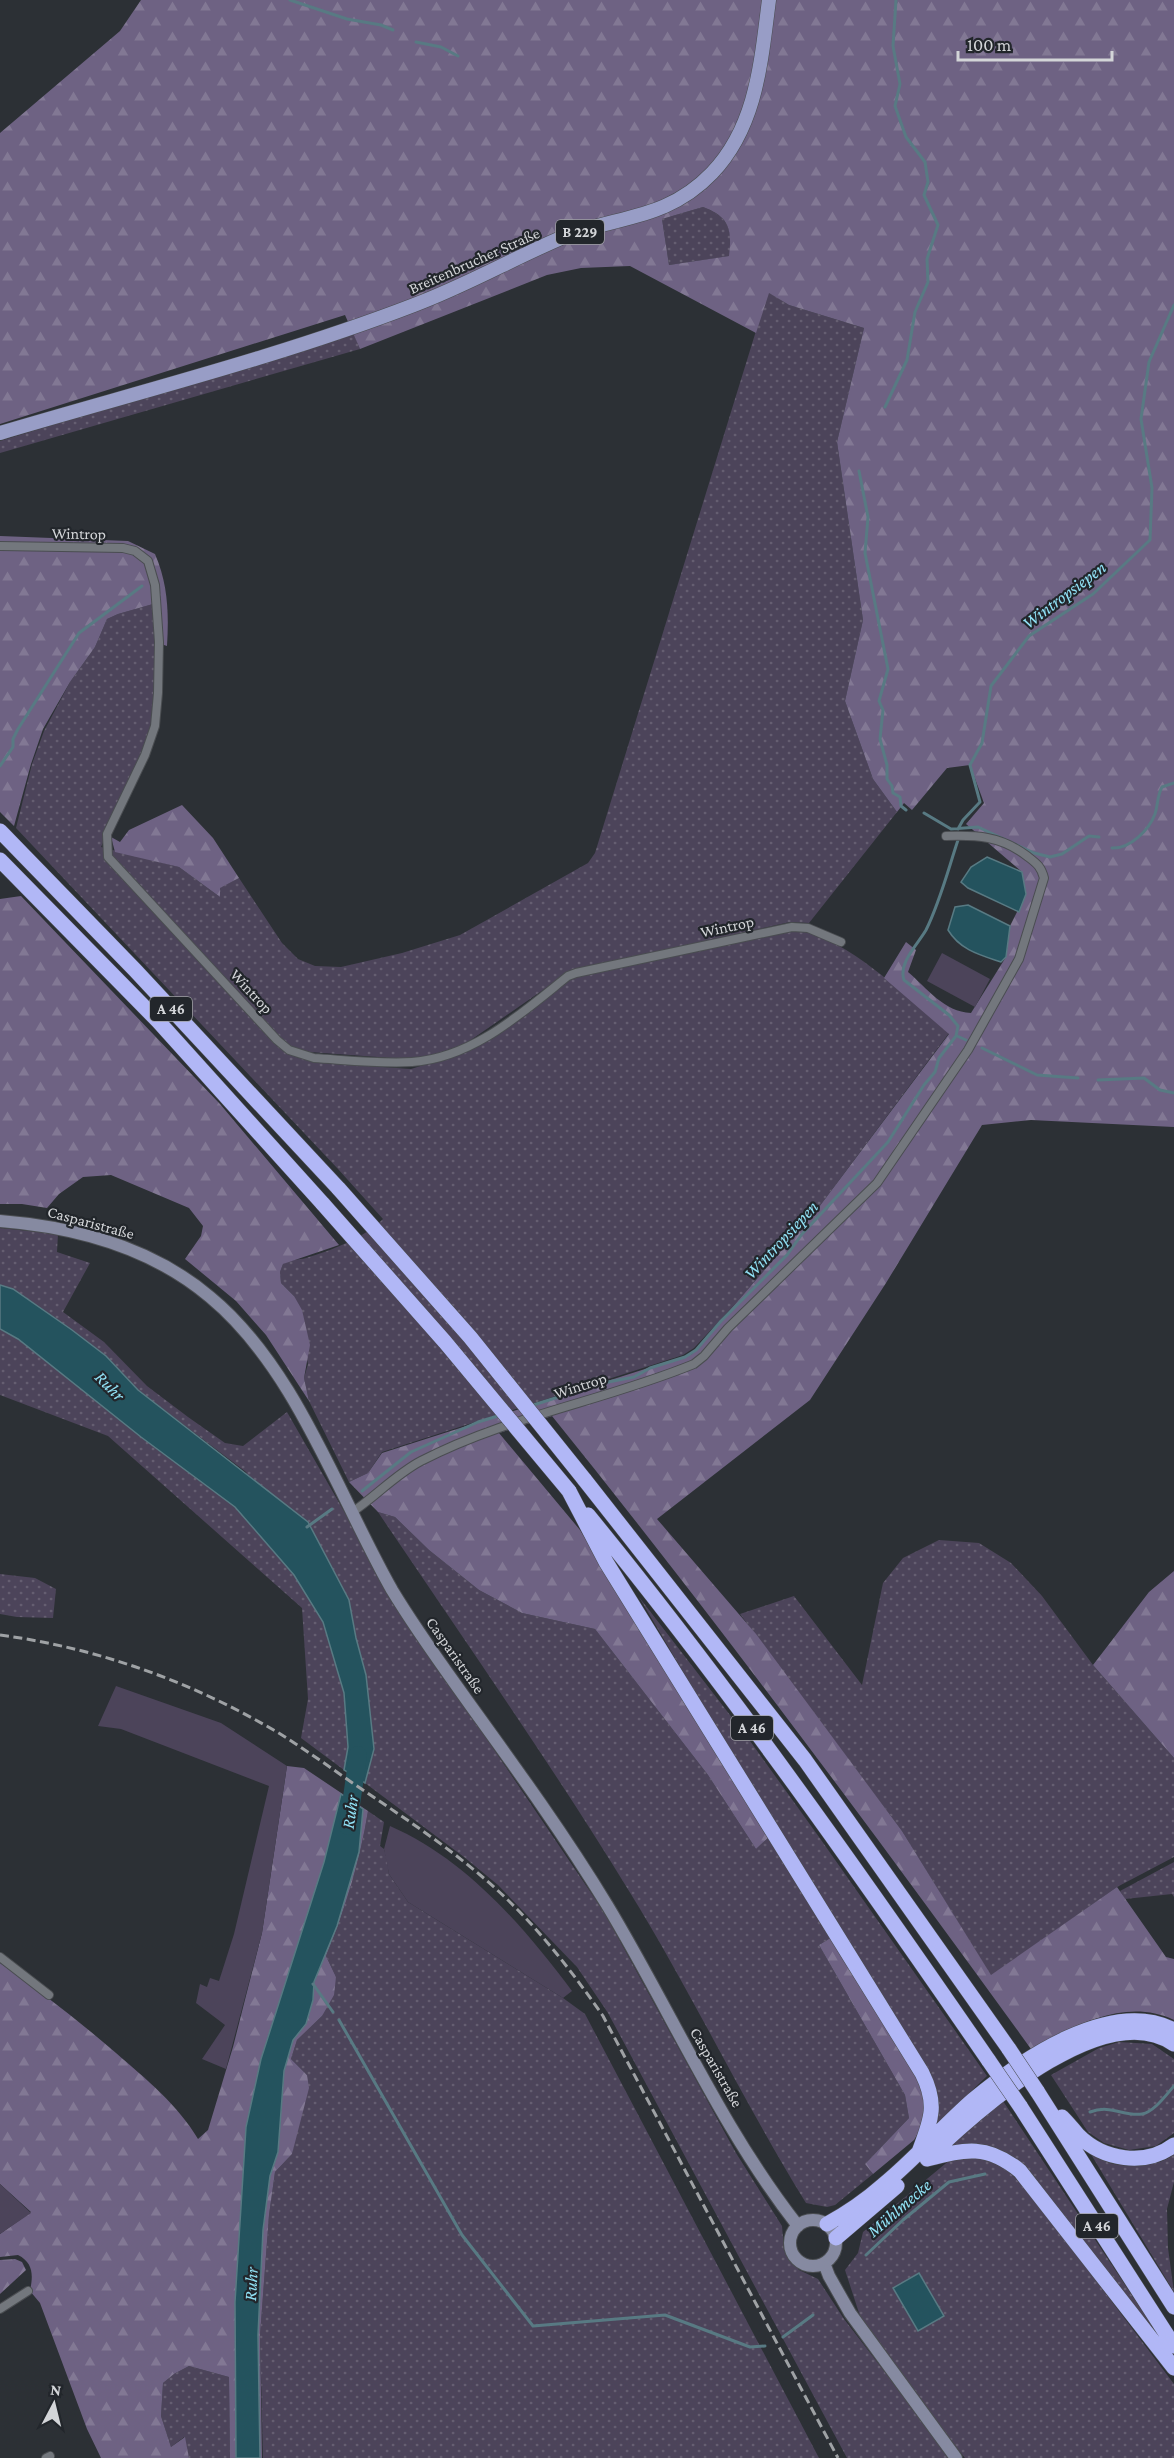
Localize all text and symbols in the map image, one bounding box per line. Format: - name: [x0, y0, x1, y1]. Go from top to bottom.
- scale bar: [958, 24, 1112, 62]
- text: 100 m: [967, 35, 1012, 55]
- road number: B 229: [556, 220, 604, 244]
- street label: Breitenbrucher Straße: [406, 224, 542, 297]
- street label: Wintrop: [52, 525, 106, 543]
- water label: Wintropsiepen: [1018, 557, 1110, 633]
- street label: Wintrop: [699, 913, 756, 941]
- street label: Wintrop: [226, 966, 276, 1018]
- road number: A 46: [150, 997, 192, 1021]
- water label: Wintropsiepen: [740, 1197, 822, 1283]
- street label: Casparistraße: [45, 1203, 136, 1243]
- water label: Ruhr: [91, 1367, 130, 1406]
- street label: Wintrop: [552, 1369, 609, 1403]
- street label: Casparistraße: [422, 1614, 488, 1697]
- road number: A 46: [731, 1716, 773, 1740]
- water label: Ruhr: [338, 1793, 362, 1830]
- street label: Casparistraße: [686, 2024, 746, 2111]
- water label: Mühlmecke: [862, 2175, 935, 2242]
- road number: A 46: [1076, 2214, 1118, 2238]
- water label: Ruhr: [240, 2266, 262, 2301]
- north arrow: [24, 2374, 84, 2434]
- text: N: [49, 2381, 62, 2399]

